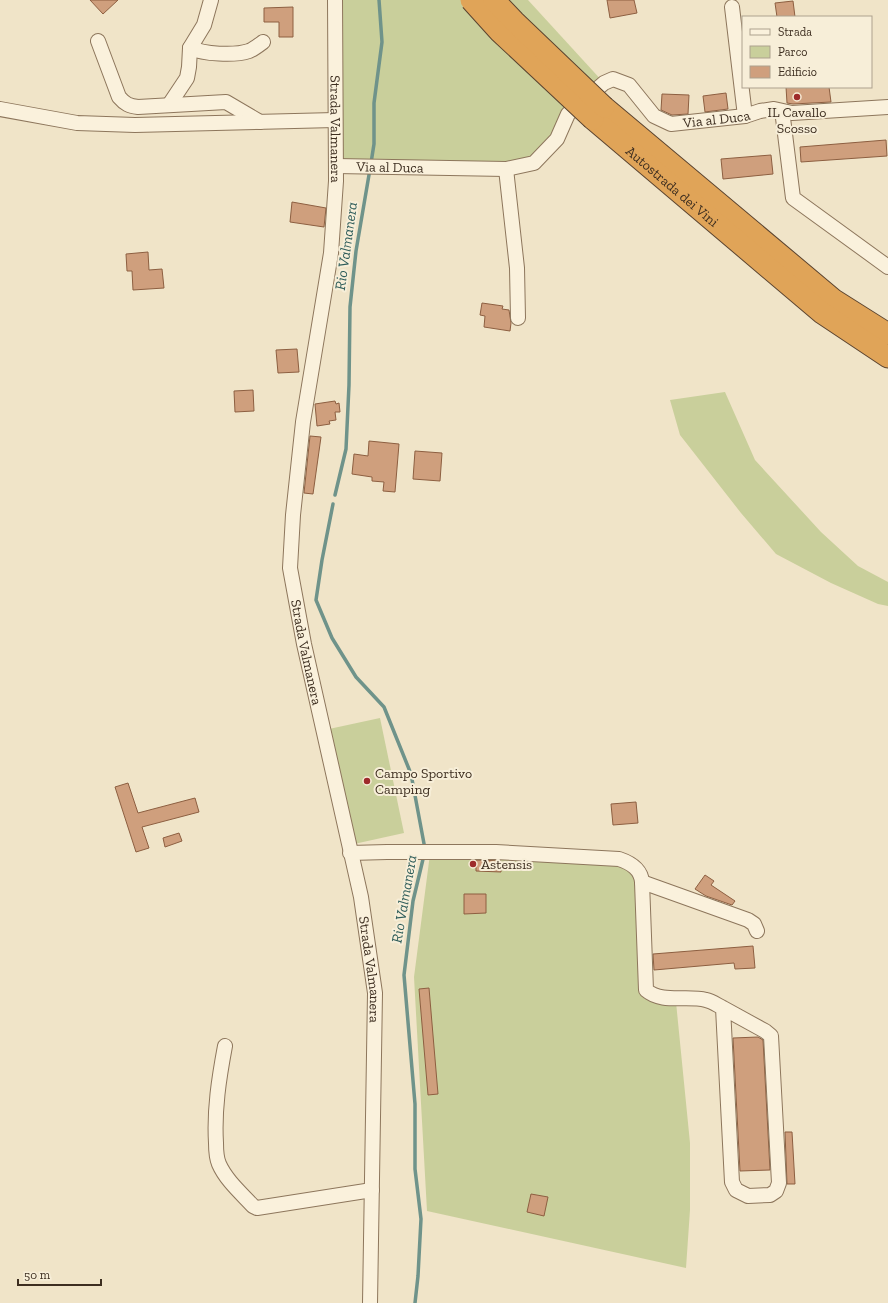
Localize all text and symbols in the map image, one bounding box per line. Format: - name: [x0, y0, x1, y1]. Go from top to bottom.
- legend: [742, 16, 872, 88]
- text: Strada: [778, 25, 812, 39]
- text: Parco: [778, 45, 807, 59]
- text: Edificio: [778, 65, 817, 79]
- street label: Strada Valmanera: [327, 75, 345, 183]
- marker: IL Cavallo Scosso: [792, 92, 802, 102]
- place label: IL Cavallo Scosso: [767, 104, 827, 137]
- street label: Via al Duca: [681, 106, 753, 131]
- street label: Autostrada dei Vini: [622, 142, 722, 230]
- street label: Via al Duca: [355, 158, 424, 176]
- water label: Rio Valmanera: [331, 201, 361, 291]
- street label: Strada Valmanera: [287, 598, 326, 707]
- place label: Campo Sportivo Camping: [375, 765, 472, 798]
- marker: Campo Sportivo Camping: [362, 776, 372, 786]
- water label: Rio Valmanera: [387, 854, 421, 944]
- place label: Astensis: [481, 856, 532, 873]
- marker: Astensis: [468, 859, 478, 869]
- street label: Strada Valmanera: [355, 915, 384, 1023]
- scale bar: [18, 1261, 101, 1287]
- text: 50 m: [24, 1268, 51, 1282]

